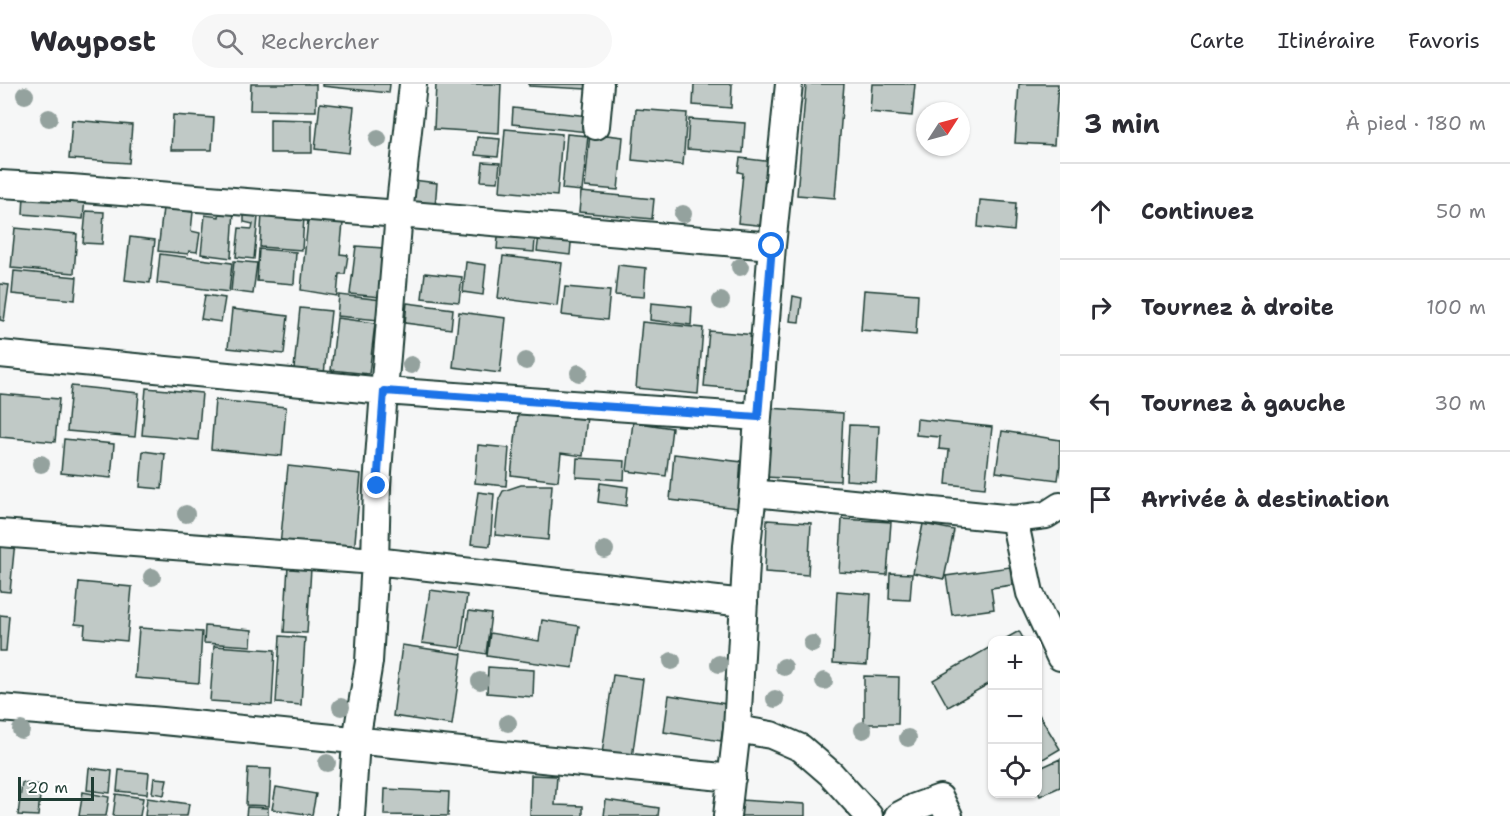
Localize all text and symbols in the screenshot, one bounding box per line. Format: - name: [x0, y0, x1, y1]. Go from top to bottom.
- search box: [192, 14, 612, 68]
- text: Waypost: [30, 22, 156, 60]
- icon: search: [213, 25, 246, 58]
- text: Rechercher: [261, 27, 380, 56]
- text: Carte: [1190, 27, 1245, 55]
- text: Itinéraire: [1278, 27, 1375, 55]
- text: Favoris: [1408, 27, 1480, 55]
- north arrow: [916, 102, 970, 156]
- text: 3 min: [1084, 106, 1160, 141]
- text: À pied · 180 m: [1345, 110, 1486, 136]
- icon: ahead: [1084, 195, 1117, 228]
- text: Continuez: [1141, 197, 1254, 226]
- text: 50 m: [1436, 198, 1486, 224]
- route start: [758, 232, 784, 258]
- icon: right: [1084, 291, 1117, 324]
- text: Tournez à droite: [1141, 293, 1334, 322]
- text: 100 m: [1426, 294, 1486, 320]
- icon: left: [1084, 387, 1117, 420]
- text: Tournez à gauche: [1141, 389, 1346, 418]
- text: 30 m: [1434, 390, 1486, 416]
- route end: [363, 472, 389, 498]
- icon: arrive: [1084, 483, 1117, 516]
- text: Arrivée à destination: [1141, 485, 1389, 514]
- map controls: [988, 636, 1042, 798]
- button: +: [988, 636, 1042, 690]
- button: −: [988, 690, 1042, 744]
- button: locate: [988, 744, 1042, 798]
- scale bar: [18, 774, 94, 802]
- text: 20 m: [27, 777, 68, 798]

